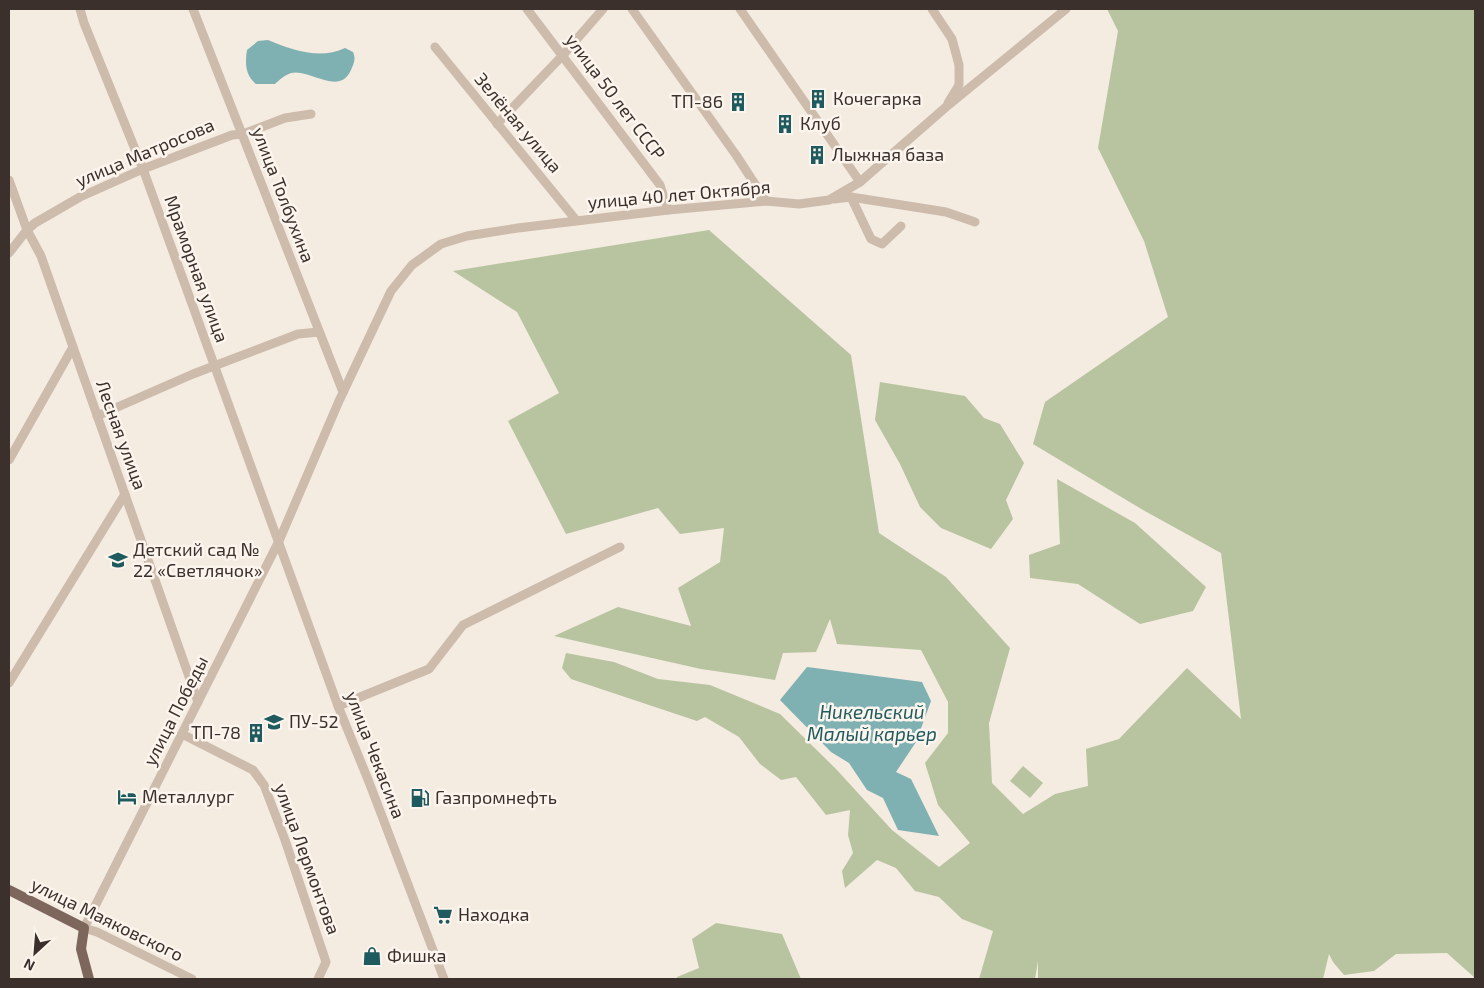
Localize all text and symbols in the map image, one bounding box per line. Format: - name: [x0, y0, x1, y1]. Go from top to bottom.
- street label: улица 50 лет СССР: [561, 29, 670, 164]
- street label: Зелёная улица: [471, 68, 567, 177]
- place label: Кочегарка: [833, 87, 922, 109]
- building icon: Кочегарка: [807, 88, 829, 110]
- place label: ТП-86: [671, 90, 723, 112]
- building icon: ТП-86: [727, 91, 749, 113]
- place label: Клуб: [800, 112, 841, 134]
- street label: улица Матросова: [72, 113, 217, 191]
- building icon: Клуб: [774, 113, 796, 135]
- street label: улица Толбухина: [248, 124, 320, 265]
- place label: Лыжная база: [832, 143, 944, 165]
- building icon: Лыжная база: [806, 144, 828, 166]
- street label: улица 40 лет Октября: [587, 175, 771, 213]
- street label: Мраморная улица: [160, 192, 234, 345]
- street label: Лесная улица: [92, 377, 152, 492]
- place label: Детский сад № 22 «Светлячок»: [133, 538, 263, 581]
- school or university icon: Детский сад № 22 «Светлячок»: [107, 549, 129, 571]
- street label: улица Победы: [138, 652, 212, 769]
- street label: улица Чекасина: [342, 688, 410, 821]
- water label: Никельский Малый карьер: [807, 700, 937, 745]
- place label: ПУ-52: [289, 710, 339, 732]
- school or university icon: ПУ-52: [263, 711, 285, 733]
- place label: ТП-78: [191, 721, 241, 743]
- building icon: ТП-78: [245, 722, 267, 744]
- street label: улица Лермонтова: [270, 780, 346, 937]
- place label: Металлург: [142, 785, 235, 807]
- hotel icon: Металлург: [116, 786, 138, 808]
- place label: Газпромнефть: [435, 786, 557, 808]
- fuel station icon: Газпромнефть: [409, 787, 431, 809]
- street label: улица Маяковского: [28, 873, 187, 966]
- place label: Находка: [458, 903, 530, 925]
- supermarket icon: Находка: [432, 904, 454, 926]
- north arrow: [10, 928, 60, 978]
- place label: Фишка: [387, 944, 446, 966]
- shop icon: Фишка: [361, 945, 383, 967]
- text: N: [21, 955, 37, 975]

